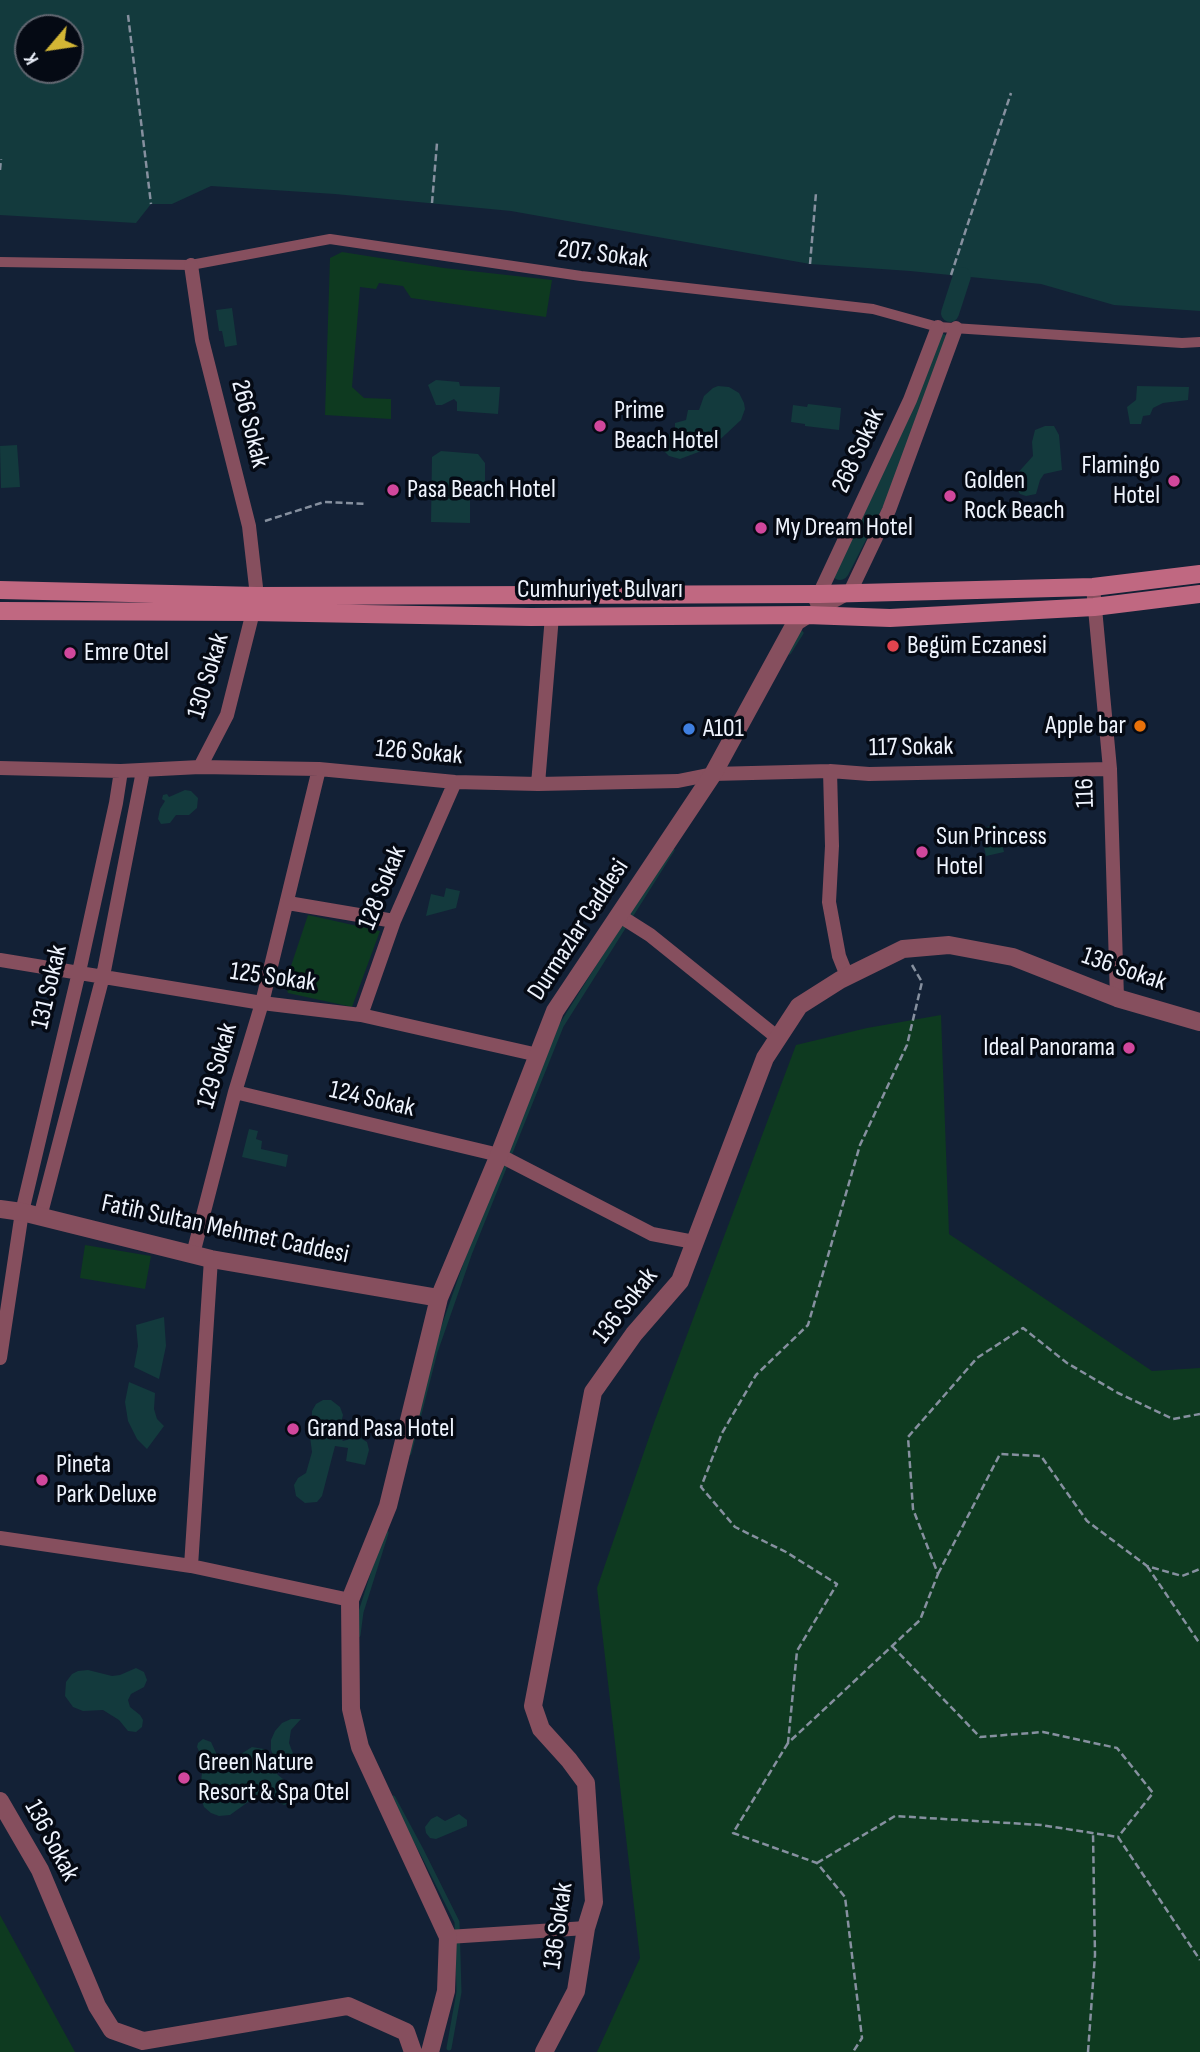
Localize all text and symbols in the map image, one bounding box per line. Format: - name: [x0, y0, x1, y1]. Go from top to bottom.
- north arrow: [14, 14, 84, 84]
- text: K: [20, 49, 44, 68]
- street label: 207. Sokak: [556, 234, 650, 276]
- street label: 266 Sokak: [223, 377, 275, 471]
- place label: Prime Beach Hotel: [614, 395, 719, 457]
- street label: 268 Sokak: [826, 404, 892, 498]
- marker: Prime Beach Hotel: [592, 418, 608, 434]
- place label: Flamingo Hotel: [1082, 450, 1160, 512]
- place label: Golden Rock Beach: [964, 465, 1065, 526]
- marker: Flamingo Hotel: [1166, 473, 1182, 489]
- place label: Pasa Beach Hotel: [407, 474, 556, 506]
- marker: Pasa Beach Hotel: [385, 482, 401, 498]
- marker: Golden Rock Beach: [942, 488, 958, 504]
- place label: My Dream Hotel: [775, 512, 913, 544]
- marker: My Dream Hotel: [753, 520, 769, 536]
- street label: Cumhuriyet Bulvarı: [517, 574, 683, 606]
- street label: 130 Sokak: [181, 630, 237, 722]
- place label: Begüm Eczanesi: [907, 630, 1047, 662]
- place label: Emre Otel: [84, 637, 169, 669]
- marker: Begüm Eczanesi: [885, 638, 901, 654]
- marker: Emre Otel: [62, 645, 78, 661]
- place label: Apple bar: [1045, 710, 1126, 742]
- place label: A101: [703, 713, 744, 745]
- marker: Apple bar: [1132, 718, 1148, 734]
- marker: A101: [681, 721, 697, 737]
- street label: 117 Sokak: [868, 732, 954, 764]
- street label: 126 Sokak: [374, 734, 464, 772]
- street label: 116: [1070, 778, 1102, 808]
- place label: Sun Princess Hotel: [936, 821, 1047, 882]
- street label: 128 Sokak: [352, 842, 414, 934]
- marker: Sun Princess Hotel: [914, 844, 930, 860]
- street label: Durmazlar Caddesi: [522, 854, 636, 1006]
- street label: 136 Sokak: [1078, 941, 1170, 999]
- street label: 131 Sokak: [25, 942, 75, 1032]
- street label: 125 Sokak: [228, 957, 318, 999]
- street label: 129 Sokak: [191, 1020, 245, 1112]
- place label: Ideal Panorama: [983, 1032, 1115, 1064]
- marker: Ideal Panorama: [1121, 1040, 1137, 1056]
- street label: 124 Sokak: [326, 1075, 418, 1125]
- street label: Fatih Sultan Mehmet Caddesi: [99, 1189, 351, 1271]
- street label: 136 Sokak: [587, 1262, 665, 1350]
- place label: Grand Pasa Hotel: [307, 1413, 454, 1445]
- marker: Grand Pasa Hotel: [285, 1421, 301, 1437]
- place label: Pineta Park Deluxe: [56, 1449, 157, 1510]
- marker: Pineta Park Deluxe: [34, 1472, 50, 1488]
- place label: Green Nature Resort & Spa Otel: [198, 1747, 349, 1809]
- marker: Green Nature Resort & Spa Otel: [176, 1770, 192, 1786]
- street label: 136 Sokak: [17, 1795, 85, 1887]
- street label: 136 Sokak: [537, 1881, 581, 1971]

